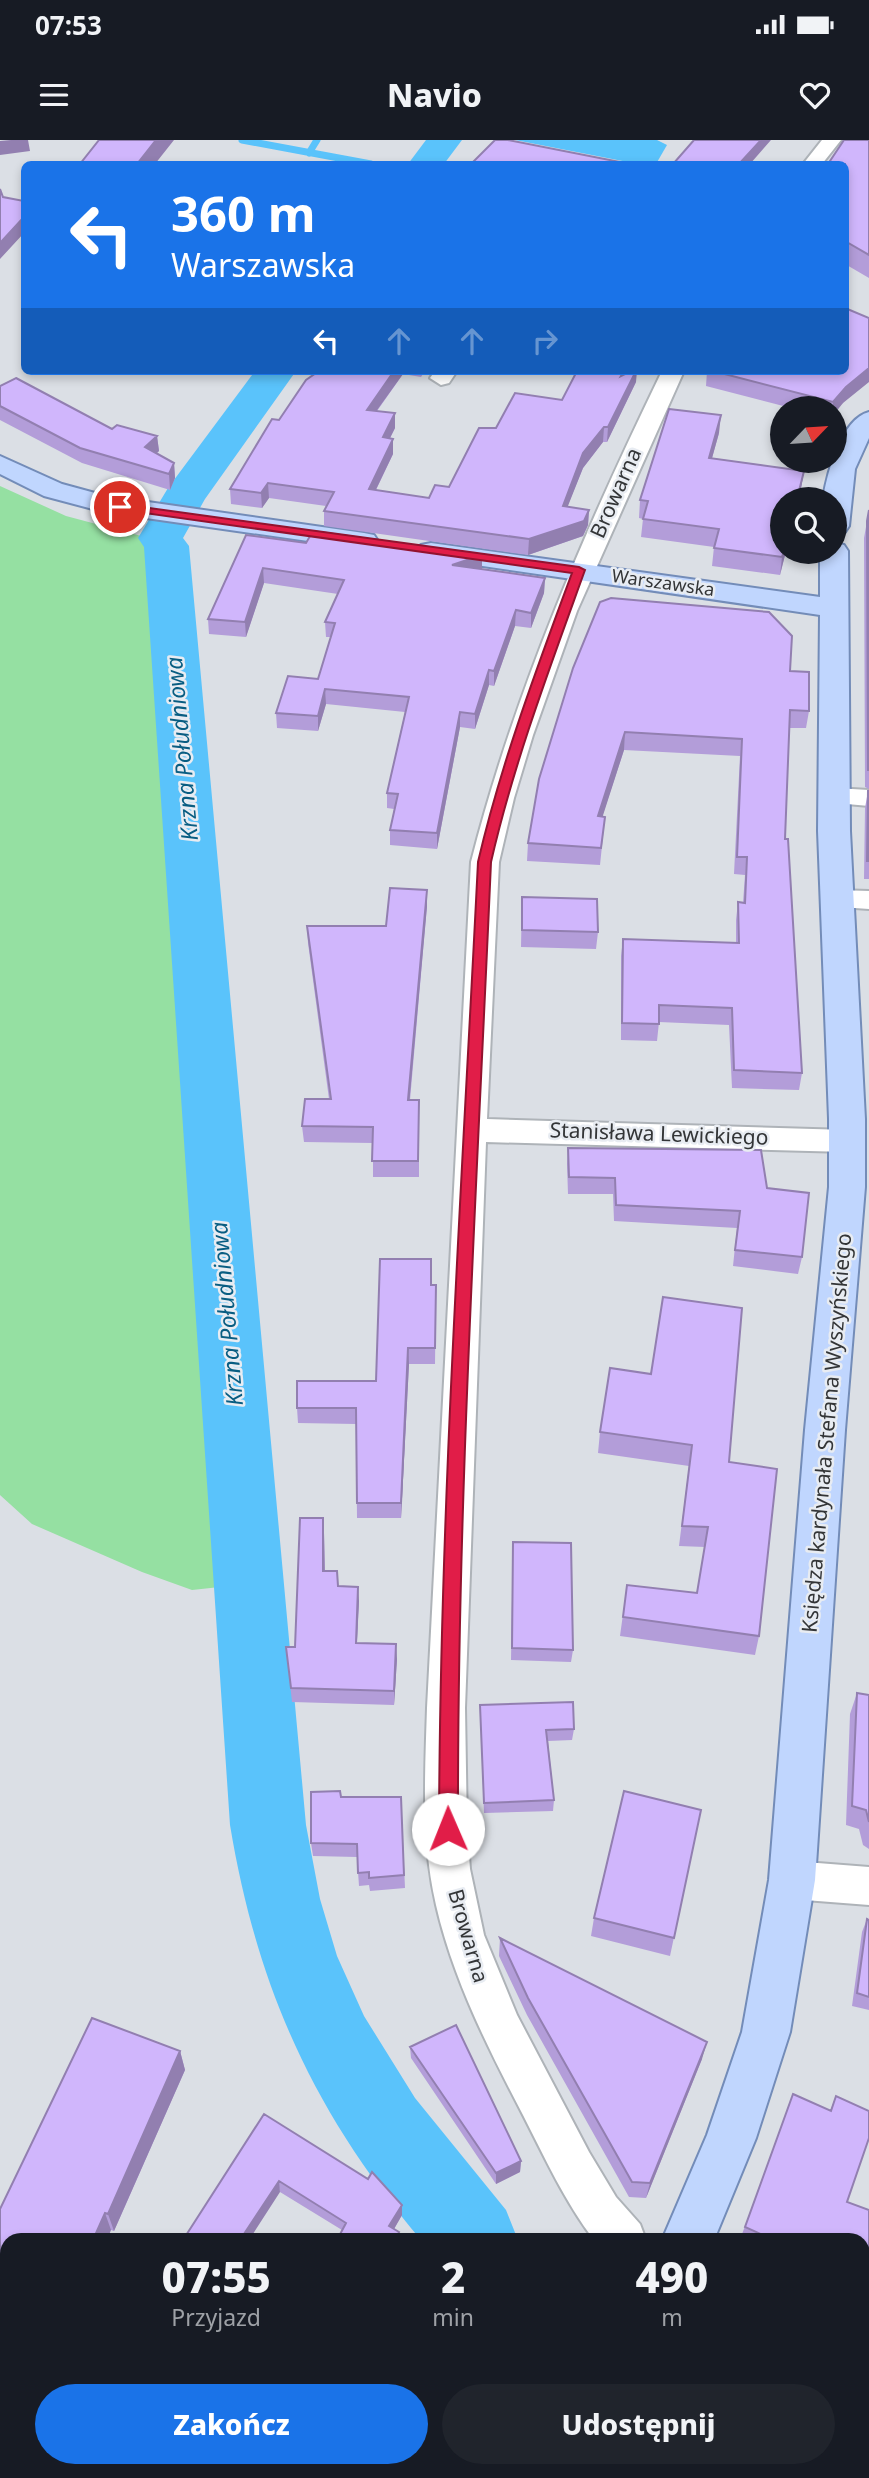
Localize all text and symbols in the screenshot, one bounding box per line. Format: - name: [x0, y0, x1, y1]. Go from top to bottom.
- text: 07:53: [35, 7, 102, 43]
- text: Navio: [387, 73, 482, 116]
- icon: menu: [35, 76, 73, 114]
- icon: heart: [796, 76, 834, 114]
- text: 360 m: [171, 180, 316, 246]
- icon: left: [56, 189, 147, 280]
- text: Warszawska: [171, 243, 355, 286]
- icon: left: [307, 322, 345, 360]
- icon: ahead: [380, 322, 418, 360]
- icon: ahead: [453, 322, 491, 360]
- icon: right: [526, 322, 564, 360]
- north arrow: [770, 396, 847, 472]
- map controls: [770, 396, 847, 564]
- street label: Browarna: [583, 443, 647, 542]
- pin: [90, 477, 150, 537]
- button: search: [770, 487, 847, 564]
- icon: arrive: [101, 488, 139, 526]
- street label: Warszawska: [610, 563, 716, 601]
- water label: Krzna Południowa: [157, 656, 205, 842]
- street label: Stanisława Lewickiego: [549, 1115, 769, 1151]
- water label: Krzna Południowa: [202, 1221, 250, 1407]
- street label: Księdza kardynała Stefana Wyszyńskiego: [795, 1232, 857, 1634]
- position arrow: [411, 1792, 485, 1866]
- street label: Browarna: [442, 1886, 496, 1986]
- text: 07:55: [162, 2248, 271, 2305]
- text: 2: [441, 2248, 465, 2305]
- text: 490: [636, 2248, 708, 2305]
- text: Przyjazd: [171, 2301, 261, 2333]
- text: min: [432, 2301, 474, 2333]
- text: m: [661, 2301, 683, 2333]
- button: Zakończ: [35, 2384, 428, 2464]
- button: Udostępnij: [442, 2384, 835, 2464]

